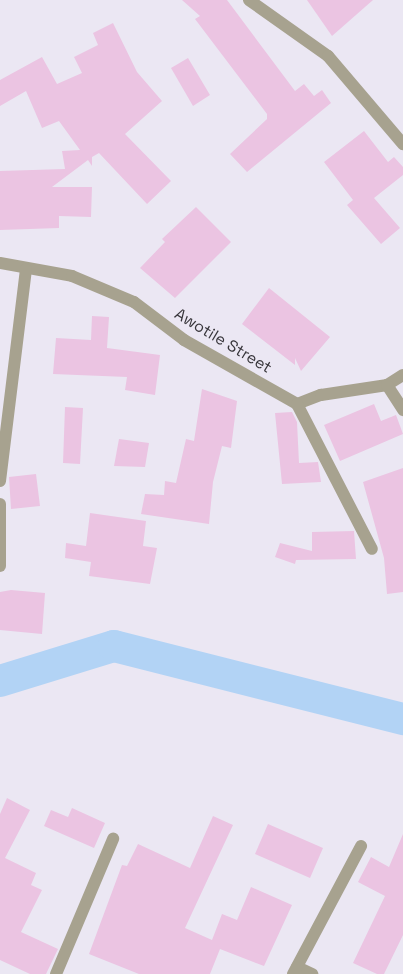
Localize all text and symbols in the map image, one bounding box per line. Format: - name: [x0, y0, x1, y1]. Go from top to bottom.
- street label: Awotile Street: [171, 304, 275, 378]

